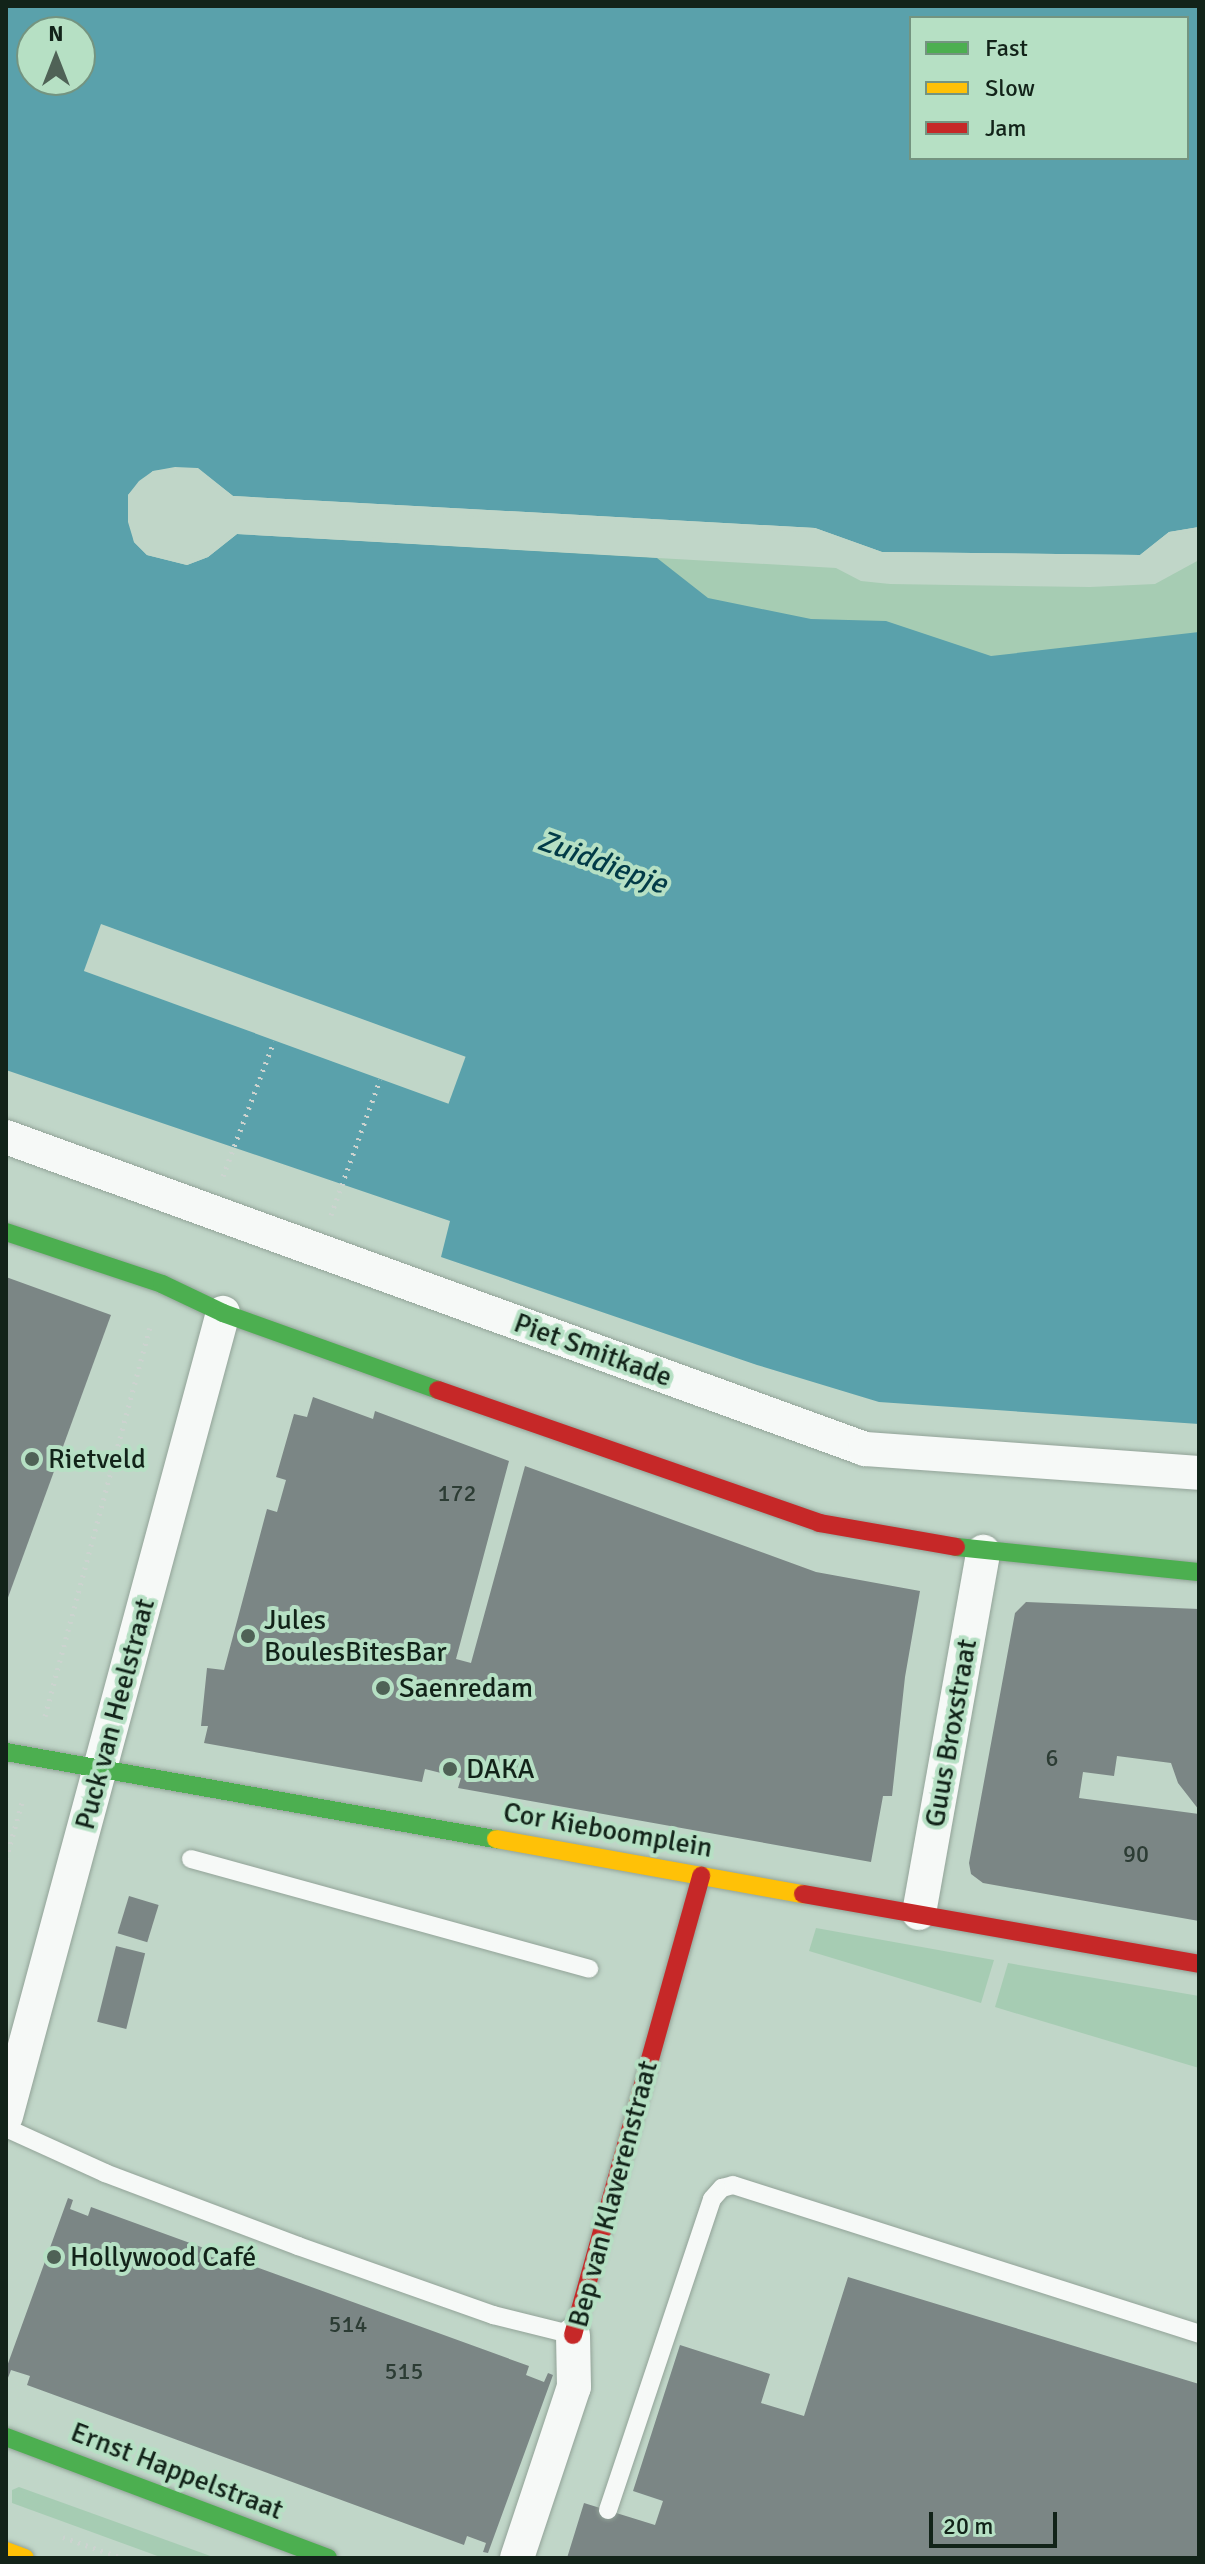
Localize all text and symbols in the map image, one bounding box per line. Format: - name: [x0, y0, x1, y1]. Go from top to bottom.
- north arrow: [16, 16, 96, 96]
- legend: [909, 16, 1189, 160]
- text: N: [48, 20, 64, 47]
- text: Fast: [985, 33, 1028, 63]
- text: Slow: [985, 73, 1035, 103]
- text: Jam: [985, 113, 1026, 143]
- water label: Zuiddiepje: [533, 823, 671, 903]
- street label: Piet Smitkade: [509, 1306, 677, 1394]
- place label: Rietveld: [48, 1442, 146, 1476]
- marker: Rietveld: [23, 1450, 41, 1468]
- house number: 172: [438, 1480, 476, 1508]
- street label: Puck van Heelstraat: [68, 1595, 162, 1833]
- place label: Jules BoulesBitesBar: [264, 1603, 447, 1669]
- marker: Jules BoulesBitesBar: [239, 1627, 257, 1645]
- street label: Guus Broxstraat: [918, 1636, 984, 1830]
- place label: Saenredam: [399, 1671, 533, 1705]
- marker: Saenredam: [374, 1679, 392, 1697]
- house number: 6: [1046, 1745, 1058, 1773]
- place label: DAKA: [466, 1752, 535, 1786]
- marker: DAKA: [441, 1760, 459, 1778]
- street label: Cor Kieboomplein: [501, 1795, 715, 1865]
- house number: 90: [1123, 1841, 1149, 1869]
- street label: Bep van Klaverenstraat: [561, 2057, 665, 2331]
- place label: Hollywood Café: [70, 2240, 256, 2274]
- marker: Hollywood Café: [45, 2248, 63, 2266]
- house number: 514: [329, 2311, 367, 2339]
- house number: 515: [385, 2358, 423, 2386]
- street label: Ernst Happelstraat: [66, 2415, 288, 2527]
- scale bar: [933, 2496, 1061, 2546]
- text: 20 m: [943, 2511, 993, 2541]

